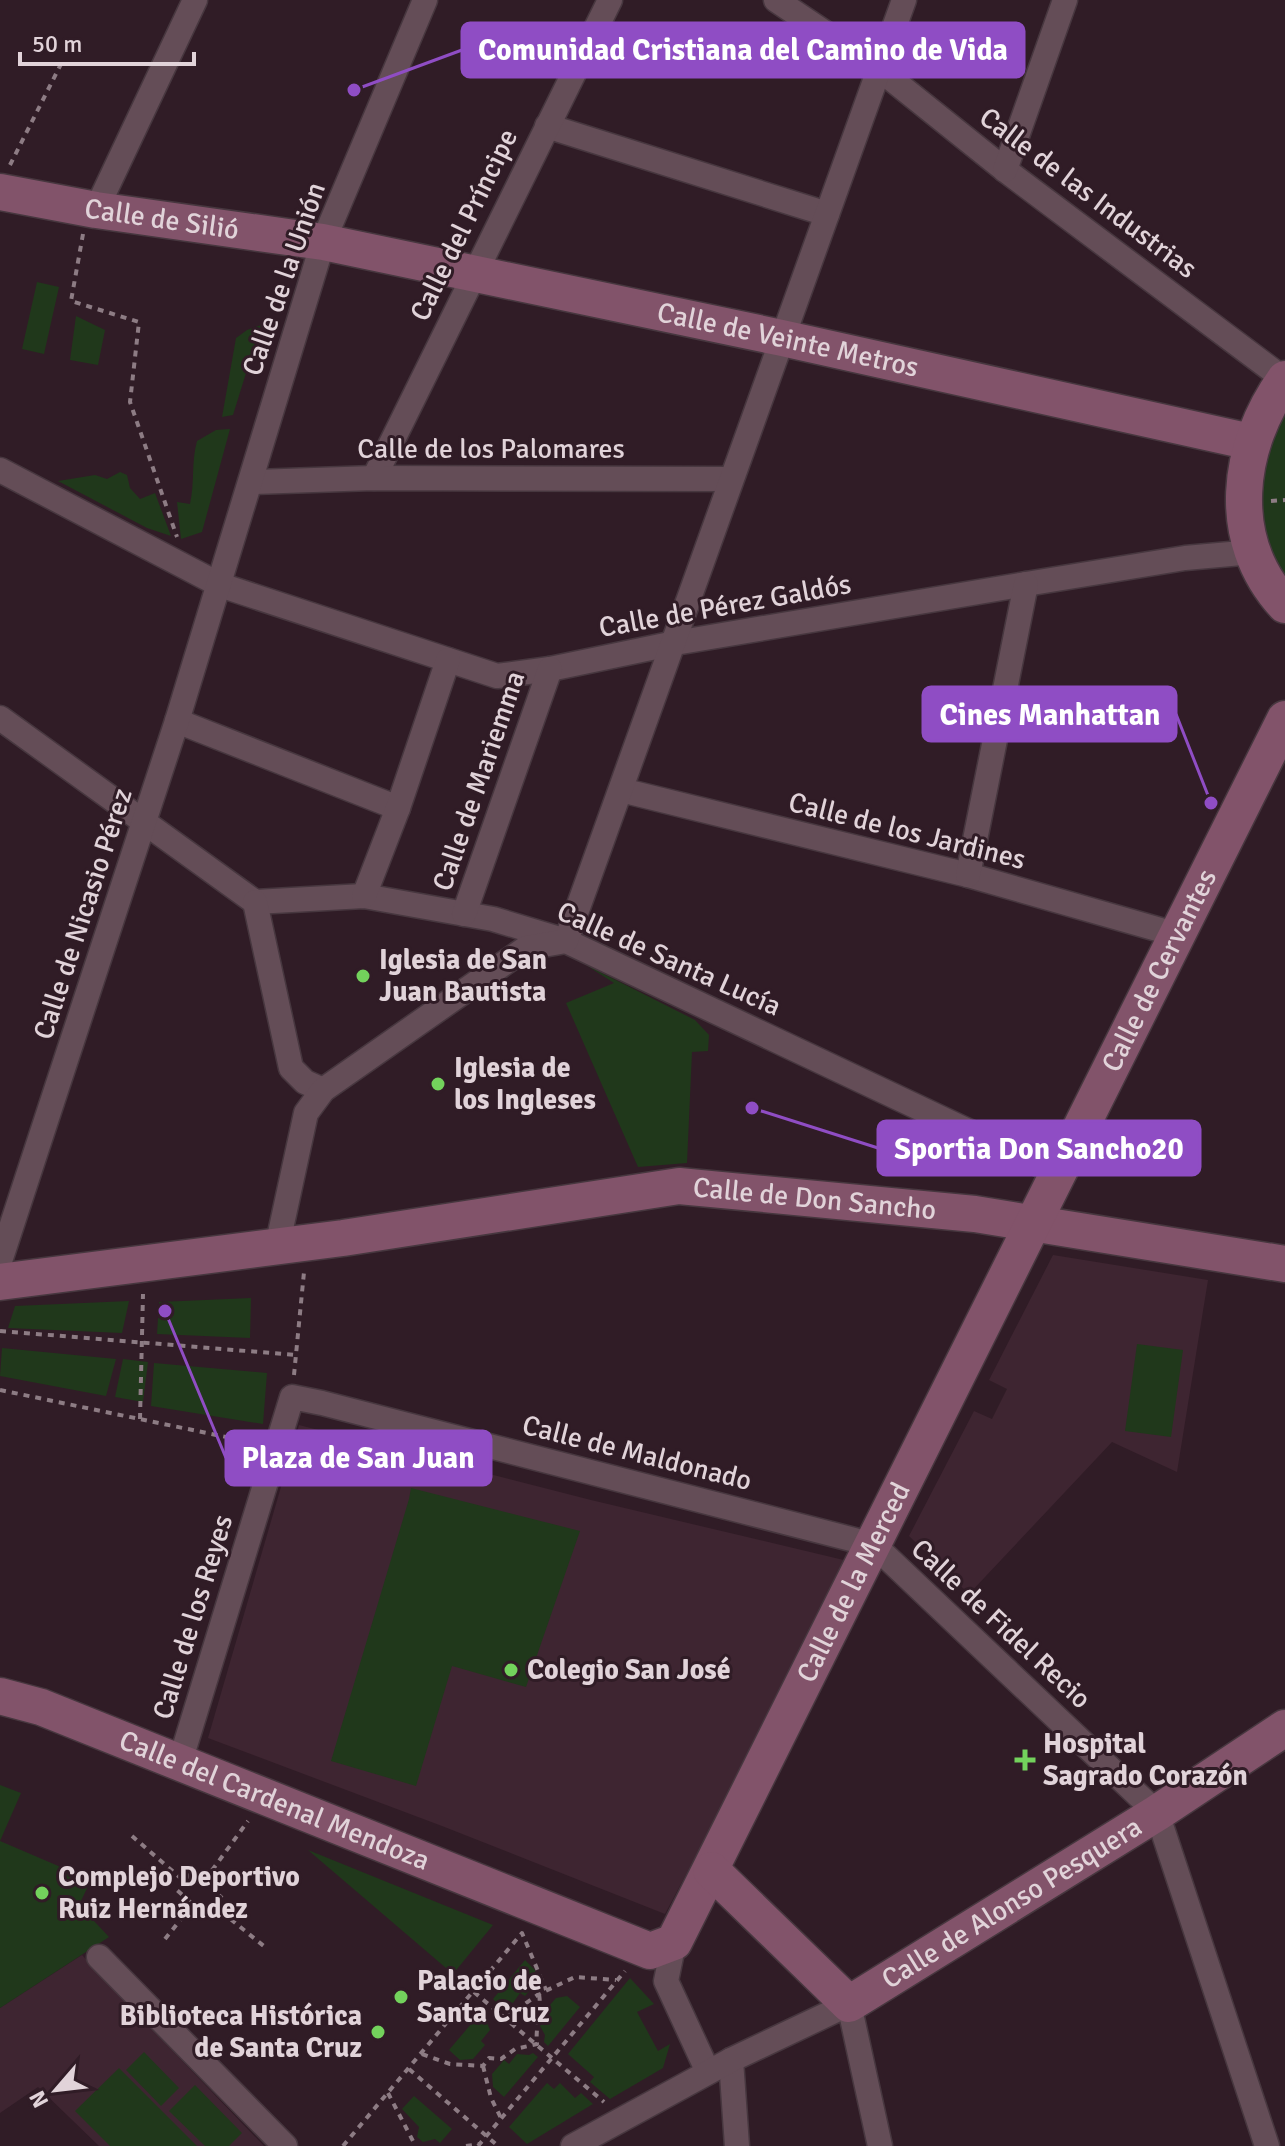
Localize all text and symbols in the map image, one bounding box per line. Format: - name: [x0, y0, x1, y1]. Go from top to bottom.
- scale bar: [20, 16, 194, 66]
- callout: Comunidad Cristiana del Camino de Vida: [462, 23, 1024, 77]
- text: 50 m: [32, 29, 82, 59]
- text: Comunidad Cristiana del Camino de Vida: [478, 32, 1008, 69]
- street label: Calle de las Industrias: [973, 100, 1203, 286]
- street label: Calle del Príncipe: [403, 124, 525, 326]
- street label: Calle de la Unión: [235, 178, 333, 380]
- street label: Calle de Silió: [82, 191, 241, 247]
- street label: Calle de Veinte Metros: [654, 295, 922, 385]
- street label: Calle de los Palomares: [357, 432, 625, 466]
- street label: Calle de Pérez Galdós: [596, 567, 854, 645]
- street label: Calle de Mariemma: [425, 667, 533, 895]
- callout: Cines Manhattan: [923, 687, 1176, 741]
- text: Cines Manhattan: [940, 697, 1160, 734]
- street label: Calle de Nicasio Pérez: [26, 784, 140, 1044]
- street label: Calle de los Jardines: [785, 785, 1029, 877]
- street label: Calle de Cervantes: [1095, 864, 1224, 1077]
- street label: Calle de Santa Lucía: [552, 894, 786, 1024]
- place label: Iglesia de San Juan Bautista: [379, 943, 547, 1009]
- marker: Iglesia de San Juan Bautista: [354, 967, 372, 985]
- place label: Iglesia de los Ingleses: [454, 1051, 596, 1117]
- marker: Iglesia de los Ingleses: [429, 1075, 447, 1093]
- callout: Sportia Don Sancho20: [878, 1121, 1200, 1175]
- text: Sportia Don Sancho20: [894, 1131, 1184, 1168]
- street label: Calle de Don Sancho: [691, 1170, 938, 1227]
- street label: Calle de Maldonado: [519, 1408, 755, 1498]
- callout: Plaza de San Juan: [226, 1431, 491, 1485]
- text: Plaza de San Juan: [241, 1440, 475, 1477]
- street label: Calle de la Merced: [789, 1477, 918, 1688]
- street label: Calle de los Reyes: [146, 1511, 240, 1723]
- street label: Calle de Fidel Recio: [904, 1532, 1098, 1716]
- place label: Colegio San José: [527, 1653, 731, 1687]
- marker: Colegio San José: [502, 1661, 520, 1679]
- street label: Calle del Cardenal Mendoza: [114, 1723, 435, 1878]
- place label: Hospital Sagrado Corazón: [1043, 1727, 1248, 1793]
- marker: Hospital Sagrado Corazón: [1014, 1749, 1036, 1771]
- street label: Calle de Alonso Pesquera: [876, 1810, 1148, 1996]
- place label: Complejo Deportivo Ruiz Hernández: [58, 1860, 300, 1926]
- marker: Complejo Deportivo Ruiz Hernández: [33, 1884, 51, 1902]
- place label: Palacio de Santa Cruz: [417, 1964, 550, 2030]
- marker: Palacio de Santa Cruz: [392, 1988, 410, 2006]
- place label: Biblioteca Histórica de Santa Cruz: [120, 1999, 362, 2065]
- marker: Biblioteca Histórica de Santa Cruz: [369, 2023, 387, 2041]
- north arrow: [16, 2050, 96, 2130]
- text: N: [23, 2086, 54, 2112]

